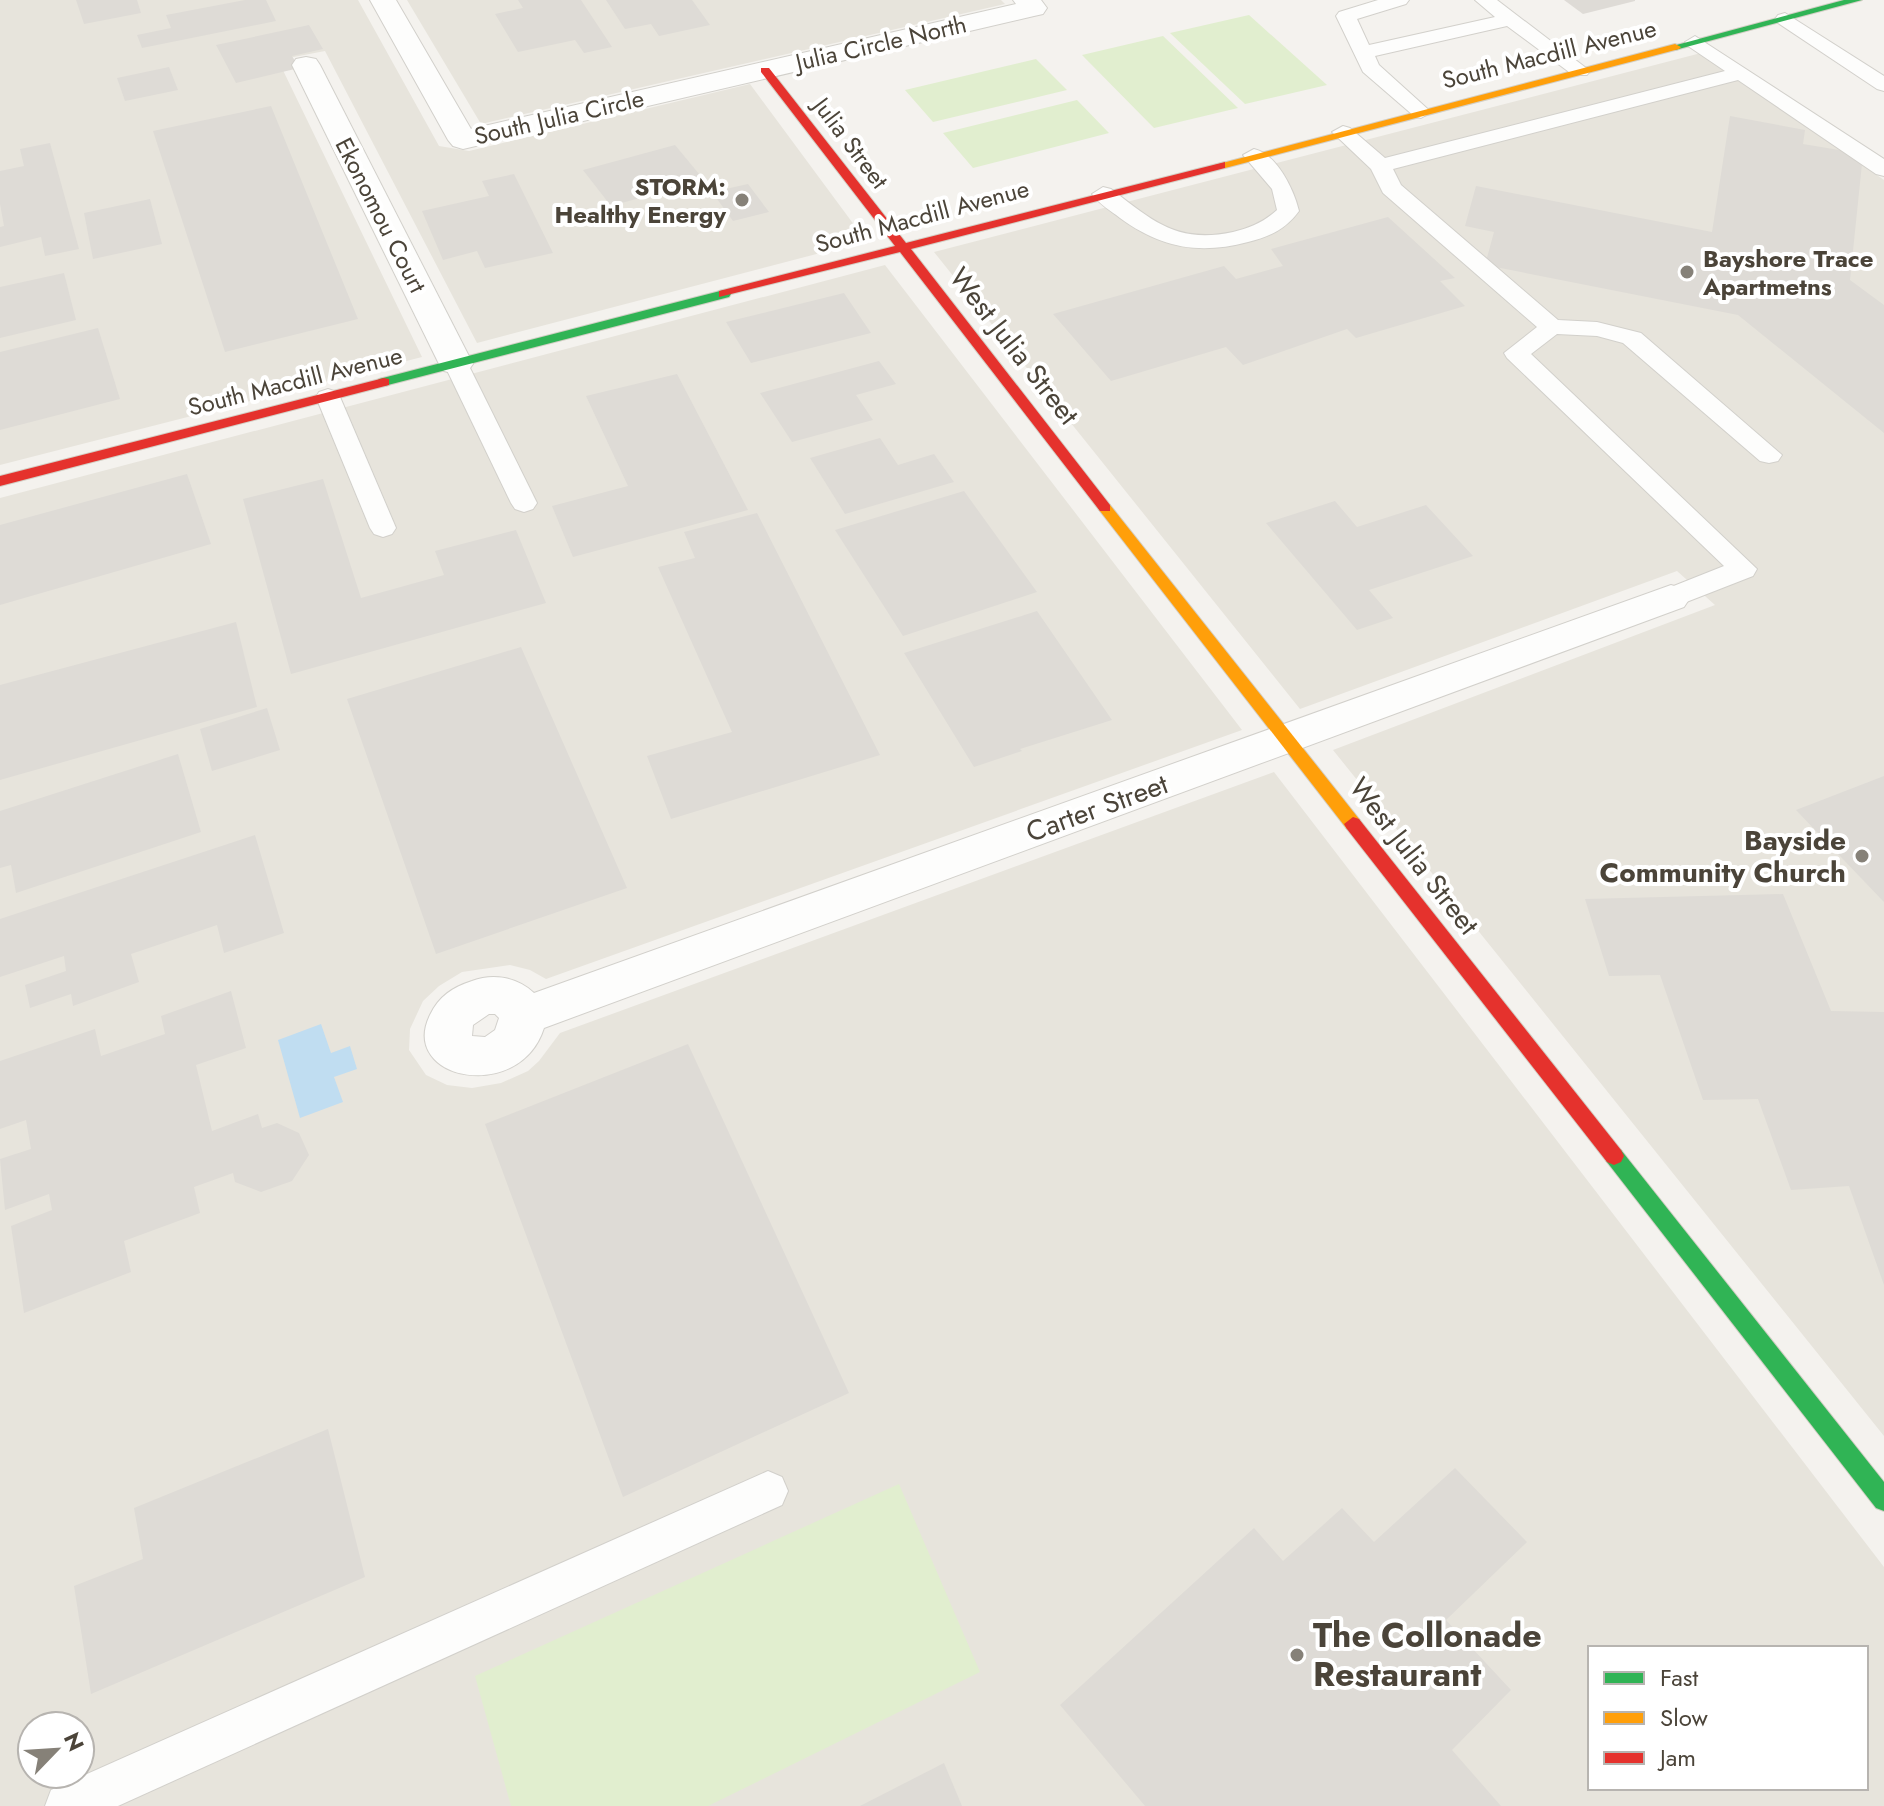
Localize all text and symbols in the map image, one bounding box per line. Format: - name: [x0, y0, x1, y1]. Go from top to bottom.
- street label: Julia Circle North: [789, 6, 970, 80]
- street label: South Macdill Avenue: [1438, 10, 1660, 98]
- street label: South Julia Circle: [471, 80, 647, 154]
- street label: Julia Street: [803, 88, 897, 196]
- street label: Ekonomou Court: [327, 131, 435, 299]
- place label: STORM: Healthy Energy: [554, 169, 726, 232]
- street label: South Macdill Avenue: [811, 171, 1033, 261]
- marker: STORM: Healthy Energy: [733, 191, 751, 209]
- place label: Bayshore Trace Apartmetns: [1702, 241, 1873, 304]
- street label: West Julia Street: [939, 258, 1089, 434]
- marker: Bayshore Trace Apartmetns: [1678, 263, 1696, 281]
- street label: South Macdill Avenue: [184, 337, 406, 425]
- street label: Carter Street: [1020, 763, 1174, 853]
- street label: West Julia Street: [1339, 768, 1489, 944]
- place label: Bayside Community Church: [1600, 820, 1846, 893]
- marker: Bayside Community Church: [1853, 847, 1871, 865]
- place label: The Collonade Restaurant: [1313, 1611, 1542, 1699]
- marker: The Collonade Restaurant: [1288, 1646, 1306, 1664]
- legend: [1588, 1646, 1868, 1790]
- text: Fast: [1660, 1660, 1698, 1695]
- text: Slow: [1660, 1700, 1708, 1735]
- north arrow: [16, 1710, 96, 1790]
- text: N: [56, 1727, 92, 1756]
- text: Jam: [1657, 1740, 1696, 1775]

